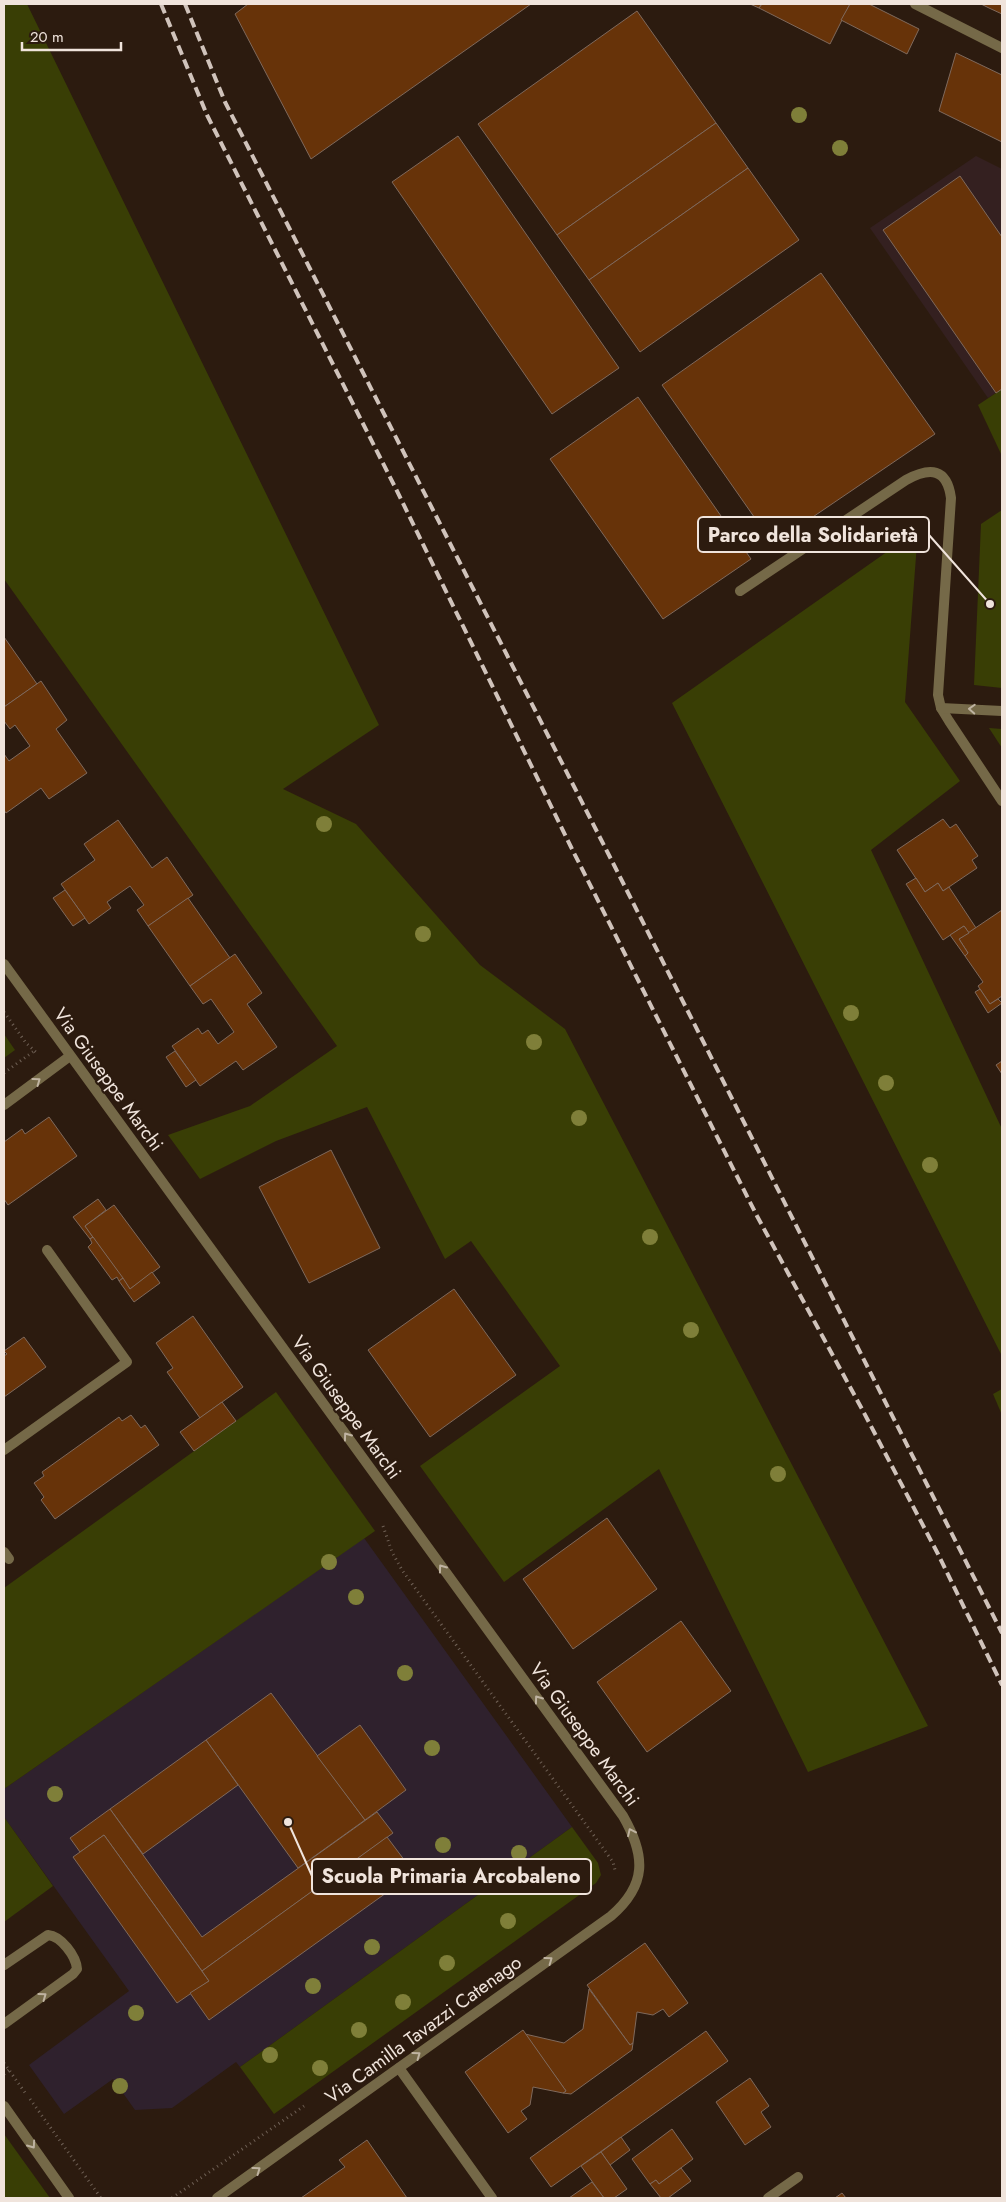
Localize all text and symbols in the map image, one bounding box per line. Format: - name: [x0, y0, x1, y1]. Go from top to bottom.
- scale bar: [22, 20, 121, 52]
- text: 20 m: [30, 26, 64, 48]
- callout: Parco della Solidarietà: [698, 517, 929, 552]
- text: Parco della Solidarietà: [708, 521, 918, 550]
- one-way arrow: [968, 704, 976, 714]
- street label: Via Giuseppe Marchi: [47, 1002, 170, 1157]
- one-way arrow: [31, 1078, 41, 1087]
- street label: Via Giuseppe Marchi: [285, 1330, 408, 1485]
- one-way arrow: [344, 1433, 352, 1442]
- one-way arrow: [439, 1564, 448, 1574]
- street label: Via Giuseppe Marchi: [523, 1657, 646, 1812]
- one-way arrow: [535, 1695, 544, 1705]
- one-way arrow: [627, 1828, 638, 1837]
- callout: Scuola Primaria Arcobaleno: [312, 1859, 591, 1894]
- text: Scuola Primaria Arcobaleno: [322, 1862, 581, 1891]
- street label: Via Camilla Tavazzi Catenago: [320, 1949, 527, 2110]
- one-way arrow: [544, 1957, 553, 1966]
- one-way arrow: [37, 1993, 46, 2001]
- one-way arrow: [411, 2052, 421, 2061]
- one-way arrow: [26, 2140, 35, 2149]
- one-way arrow: [251, 2167, 261, 2176]

